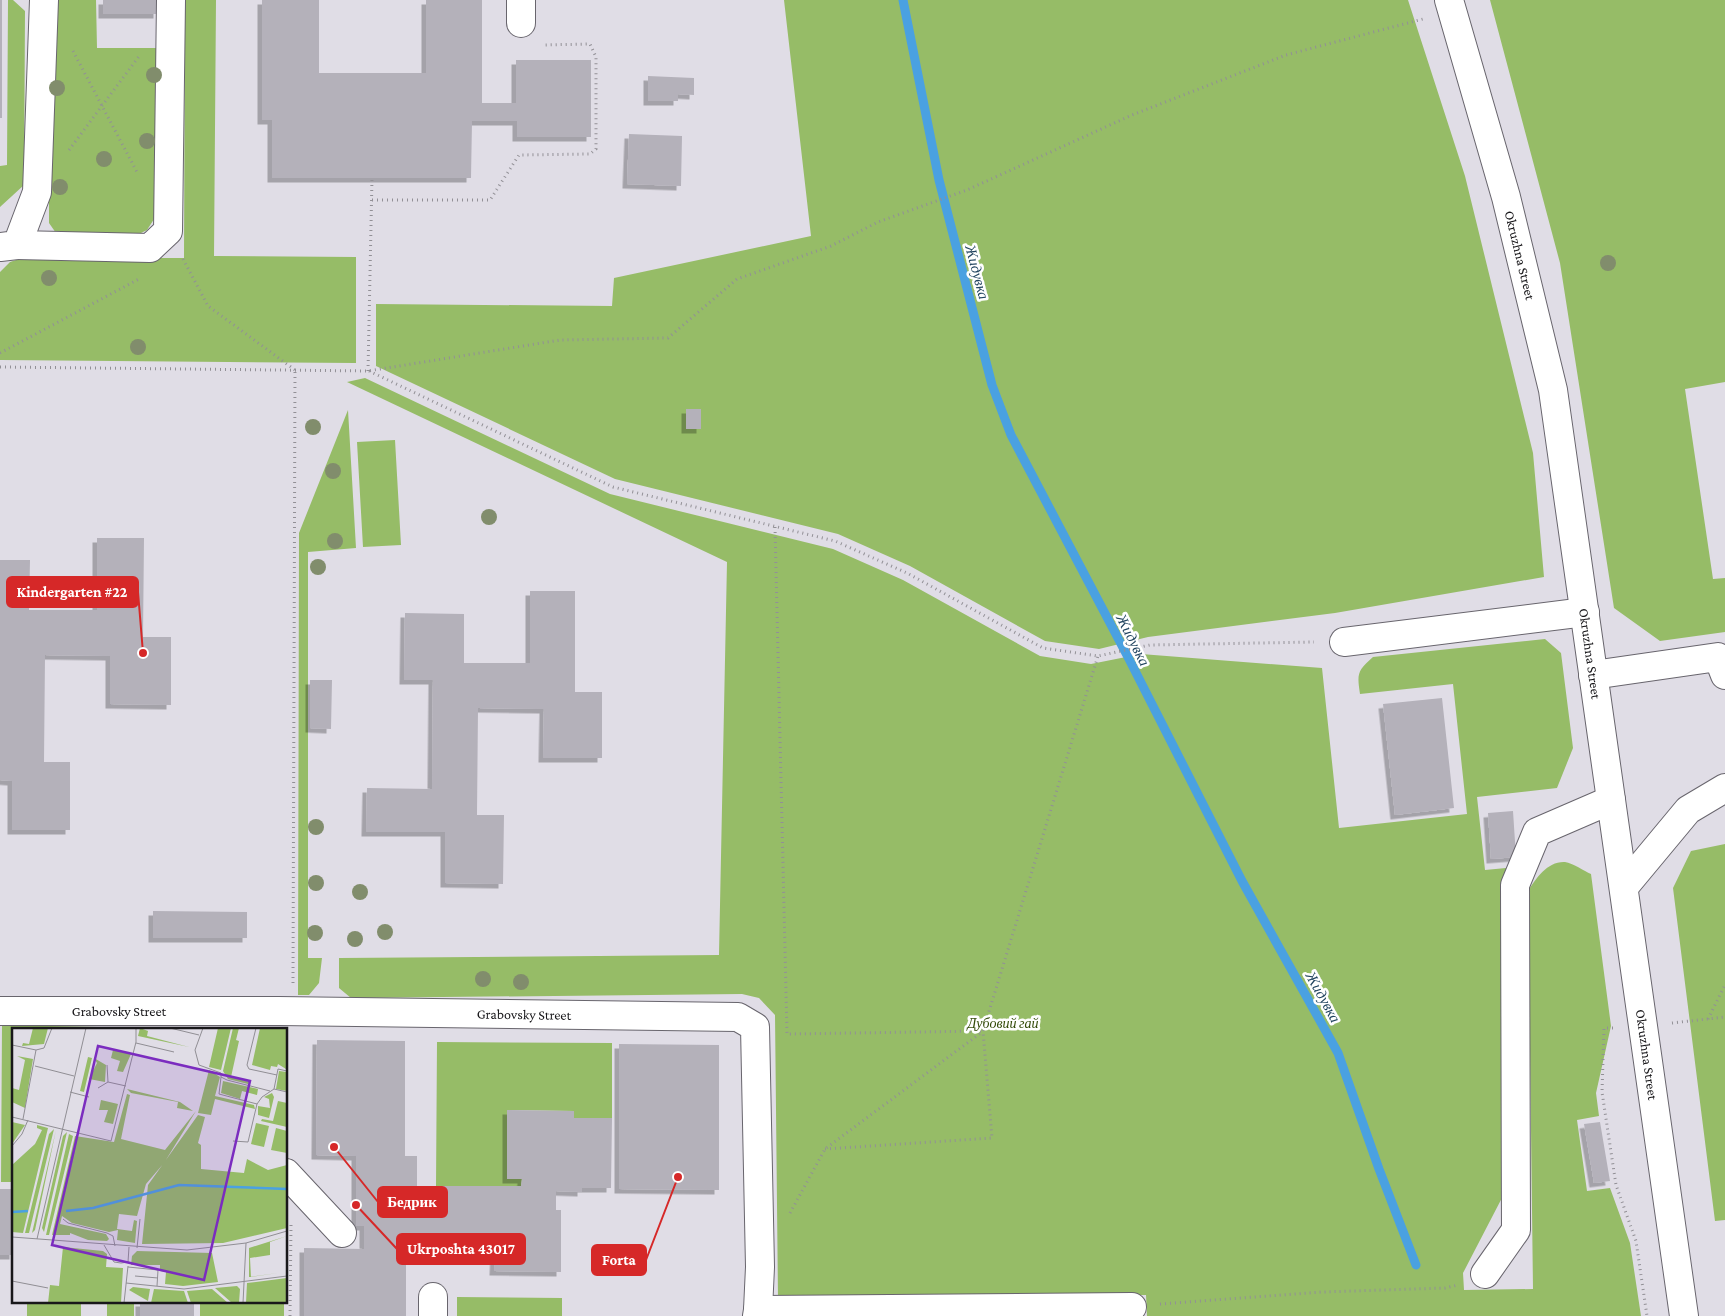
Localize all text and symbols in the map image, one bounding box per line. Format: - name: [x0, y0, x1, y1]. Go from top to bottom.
- street label: Okruzhna Street: [1502, 209, 1539, 302]
- water label: Жидувка: [962, 242, 992, 301]
- callout: Kindergarten #22: [7, 577, 138, 607]
- text: Kindergarten #22: [17, 584, 128, 600]
- street label: Okruzhna Street: [1576, 607, 1605, 700]
- water label: Жидувка: [1113, 611, 1153, 669]
- water label: Жидувка: [1302, 968, 1344, 1025]
- street label: Grabovsky Street: [72, 1003, 167, 1019]
- street label: Grabovsky Street: [477, 1006, 572, 1023]
- street label: Okruzhna Street: [1633, 1008, 1661, 1101]
- park label: Дубовий гай: [965, 1015, 1039, 1031]
- inset map: [12, 1028, 288, 1304]
- callout: Бедрик: [378, 1187, 447, 1217]
- text: Бедрик: [387, 1194, 437, 1210]
- callout: Ukrposhta 43017: [397, 1234, 525, 1264]
- text: Ukrposhta 43017: [407, 1241, 515, 1257]
- callout: Forta: [592, 1245, 646, 1275]
- text: Forta: [602, 1252, 637, 1268]

